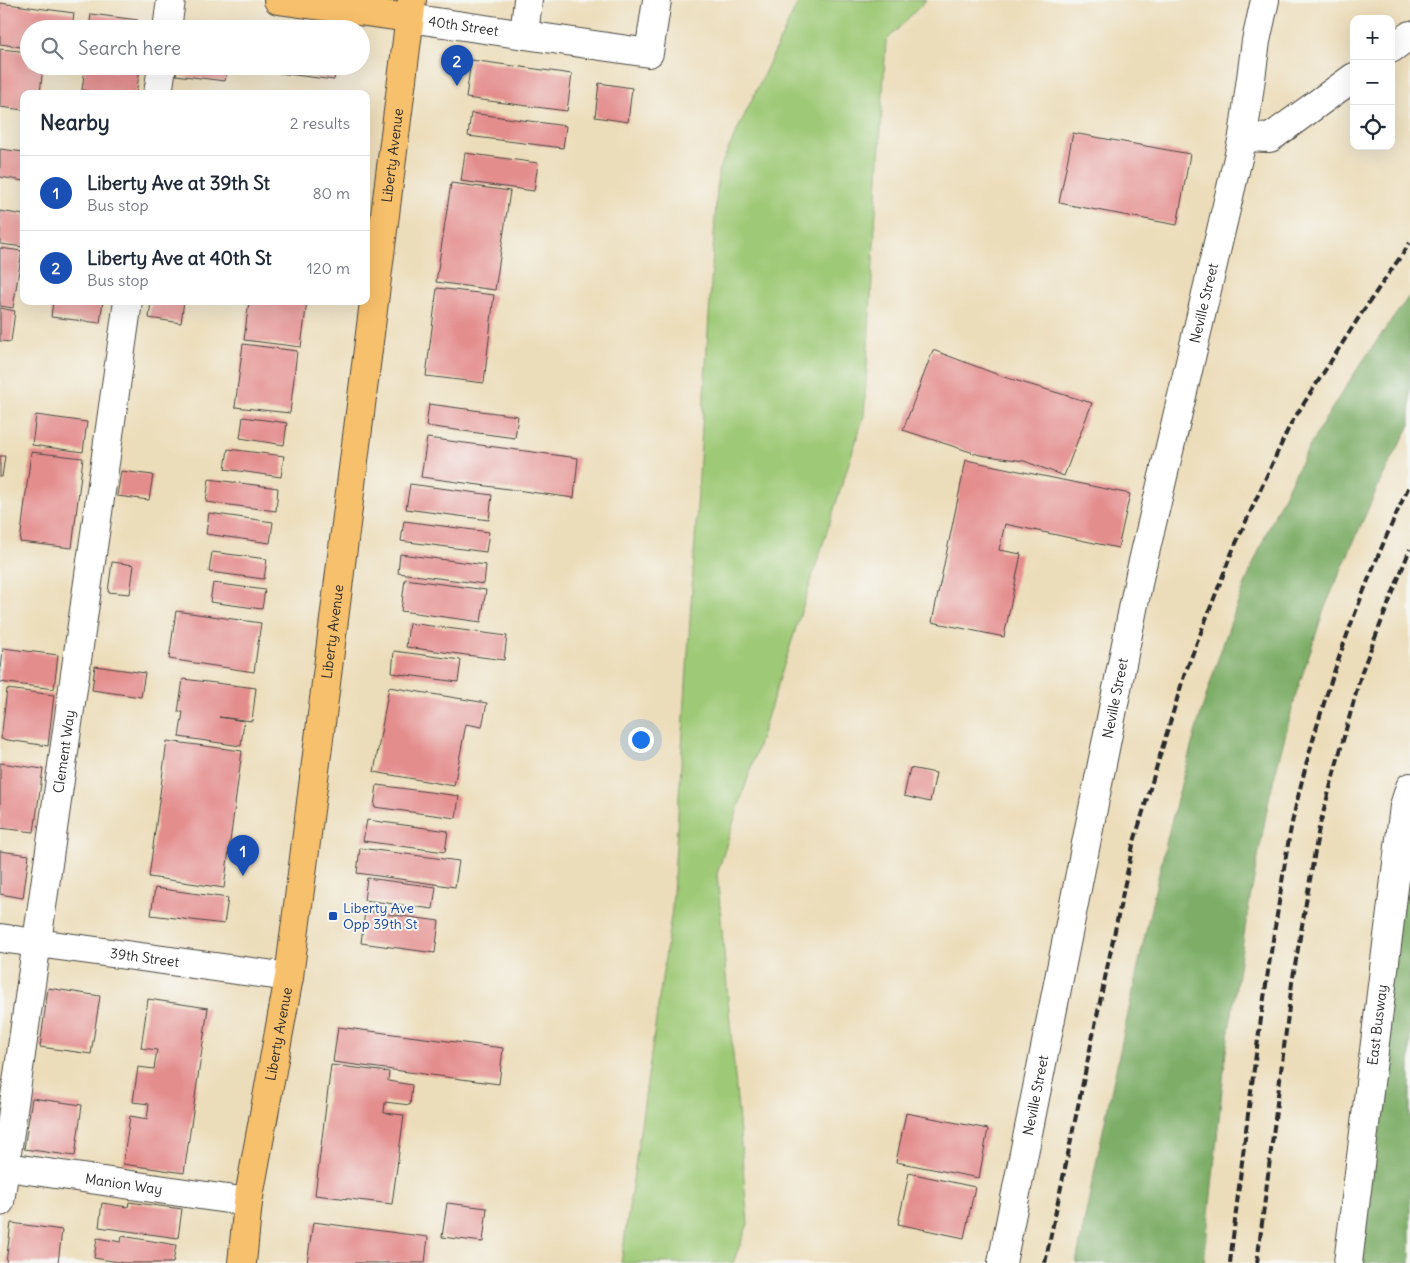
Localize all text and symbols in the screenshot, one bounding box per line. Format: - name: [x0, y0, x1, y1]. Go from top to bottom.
- street label: 40th Street: [427, 12, 500, 40]
- map controls: [1350, 15, 1395, 150]
- button: +: [1350, 15, 1395, 60]
- search box: [20, 20, 370, 75]
- icon: search: [38, 34, 66, 62]
- text: Search here: [78, 36, 181, 60]
- pin: 2: [441, 45, 473, 86]
- button: −: [1350, 60, 1395, 105]
- button: locate: [1350, 105, 1395, 150]
- street label: Liberty Avenue: [378, 107, 407, 204]
- text: Nearby: [40, 109, 110, 136]
- text: 2 results: [290, 113, 350, 133]
- text: Liberty Ave at 39th St: [87, 171, 270, 195]
- text: 1: [53, 183, 59, 203]
- text: 80 m: [312, 183, 350, 203]
- text: Bus stop: [87, 195, 149, 215]
- text: Liberty Ave at 40th St: [87, 246, 272, 270]
- text: 2: [52, 258, 60, 278]
- text: 120 m: [307, 258, 350, 278]
- street label: Neville Street: [1186, 261, 1222, 345]
- text: Bus stop: [87, 270, 149, 290]
- street label: Liberty Avenue: [318, 584, 347, 680]
- street label: Neville Street: [1098, 656, 1132, 740]
- street label: Clement Way: [49, 709, 79, 794]
- your location: [628, 727, 654, 753]
- pin: 1: [227, 835, 259, 876]
- place label: Liberty Ave Opp 39th St: [343, 899, 418, 933]
- marker: Liberty Ave Opp 39th St: [327, 910, 339, 922]
- street label: 39th Street: [109, 944, 181, 971]
- street label: East Busway: [1363, 983, 1391, 1066]
- street label: Liberty Avenue: [261, 986, 296, 1082]
- street label: Neville Street: [1019, 1053, 1052, 1137]
- street label: Manion Way: [84, 1169, 164, 1198]

